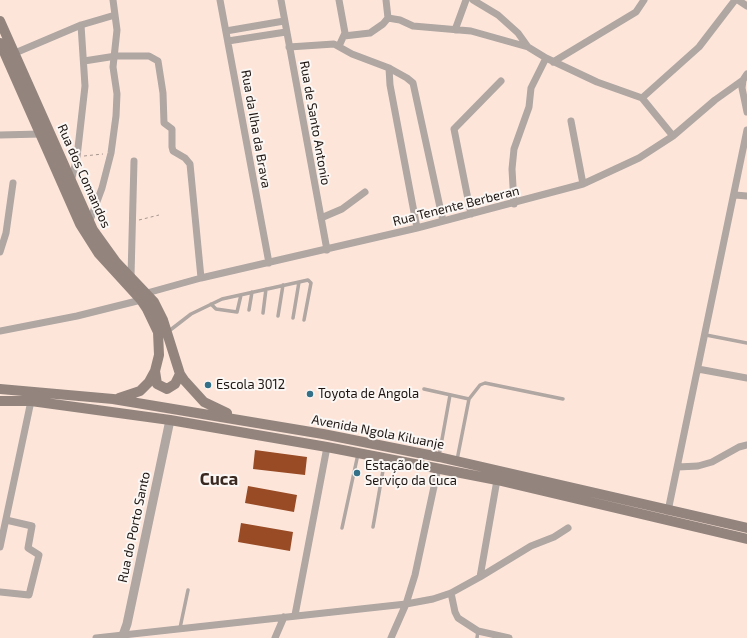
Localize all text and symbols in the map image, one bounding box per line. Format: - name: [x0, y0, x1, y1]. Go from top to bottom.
- street label: Rua de Santo Antonio: [296, 60, 334, 186]
- street label: Rua da Ilha da Brava: [238, 69, 274, 189]
- street label: Rua dos Comandos: [54, 122, 114, 230]
- street label: Rua Tenente Berberan: [391, 183, 521, 229]
- place label: Escola 3012: [216, 377, 285, 393]
- marker: Escola 3012: [203, 380, 213, 390]
- place label: Toyota de Angola: [318, 386, 419, 402]
- marker: Toyota de Angola: [305, 389, 315, 399]
- street label: Avenida Ngola Kiluanje: [310, 411, 446, 453]
- place label: Estação de Serviço da Cuca: [365, 458, 457, 489]
- marker: Estação de Serviço da Cuca: [352, 468, 362, 478]
- district label: Cuca: [200, 469, 238, 489]
- street label: Rua do Porto Santo: [115, 470, 153, 584]

